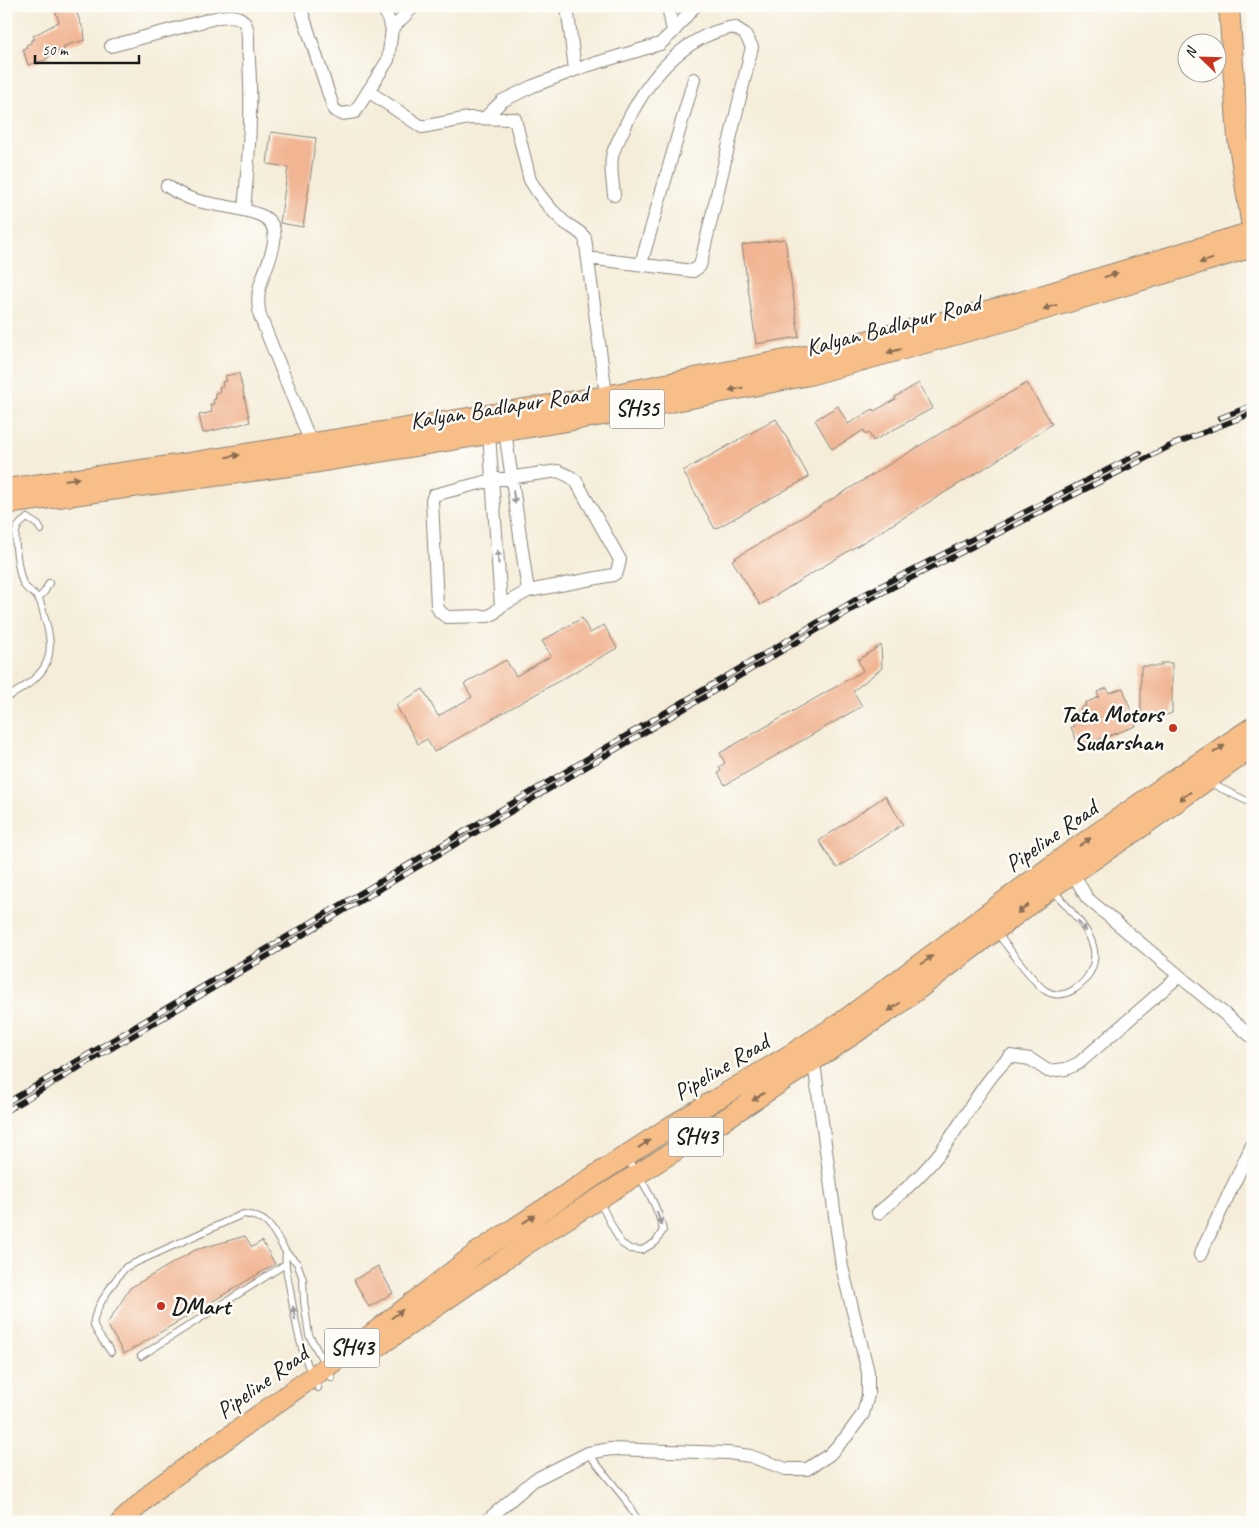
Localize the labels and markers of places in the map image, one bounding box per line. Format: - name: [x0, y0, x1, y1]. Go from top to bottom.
- place label: Tata Motors Sudarshan: [1060, 699, 1166, 757]
- marker: Tata Motors Sudarshan: [1167, 722, 1179, 734]
- place label: DMart: [171, 1291, 233, 1321]
- marker: DMart: [155, 1300, 167, 1312]

